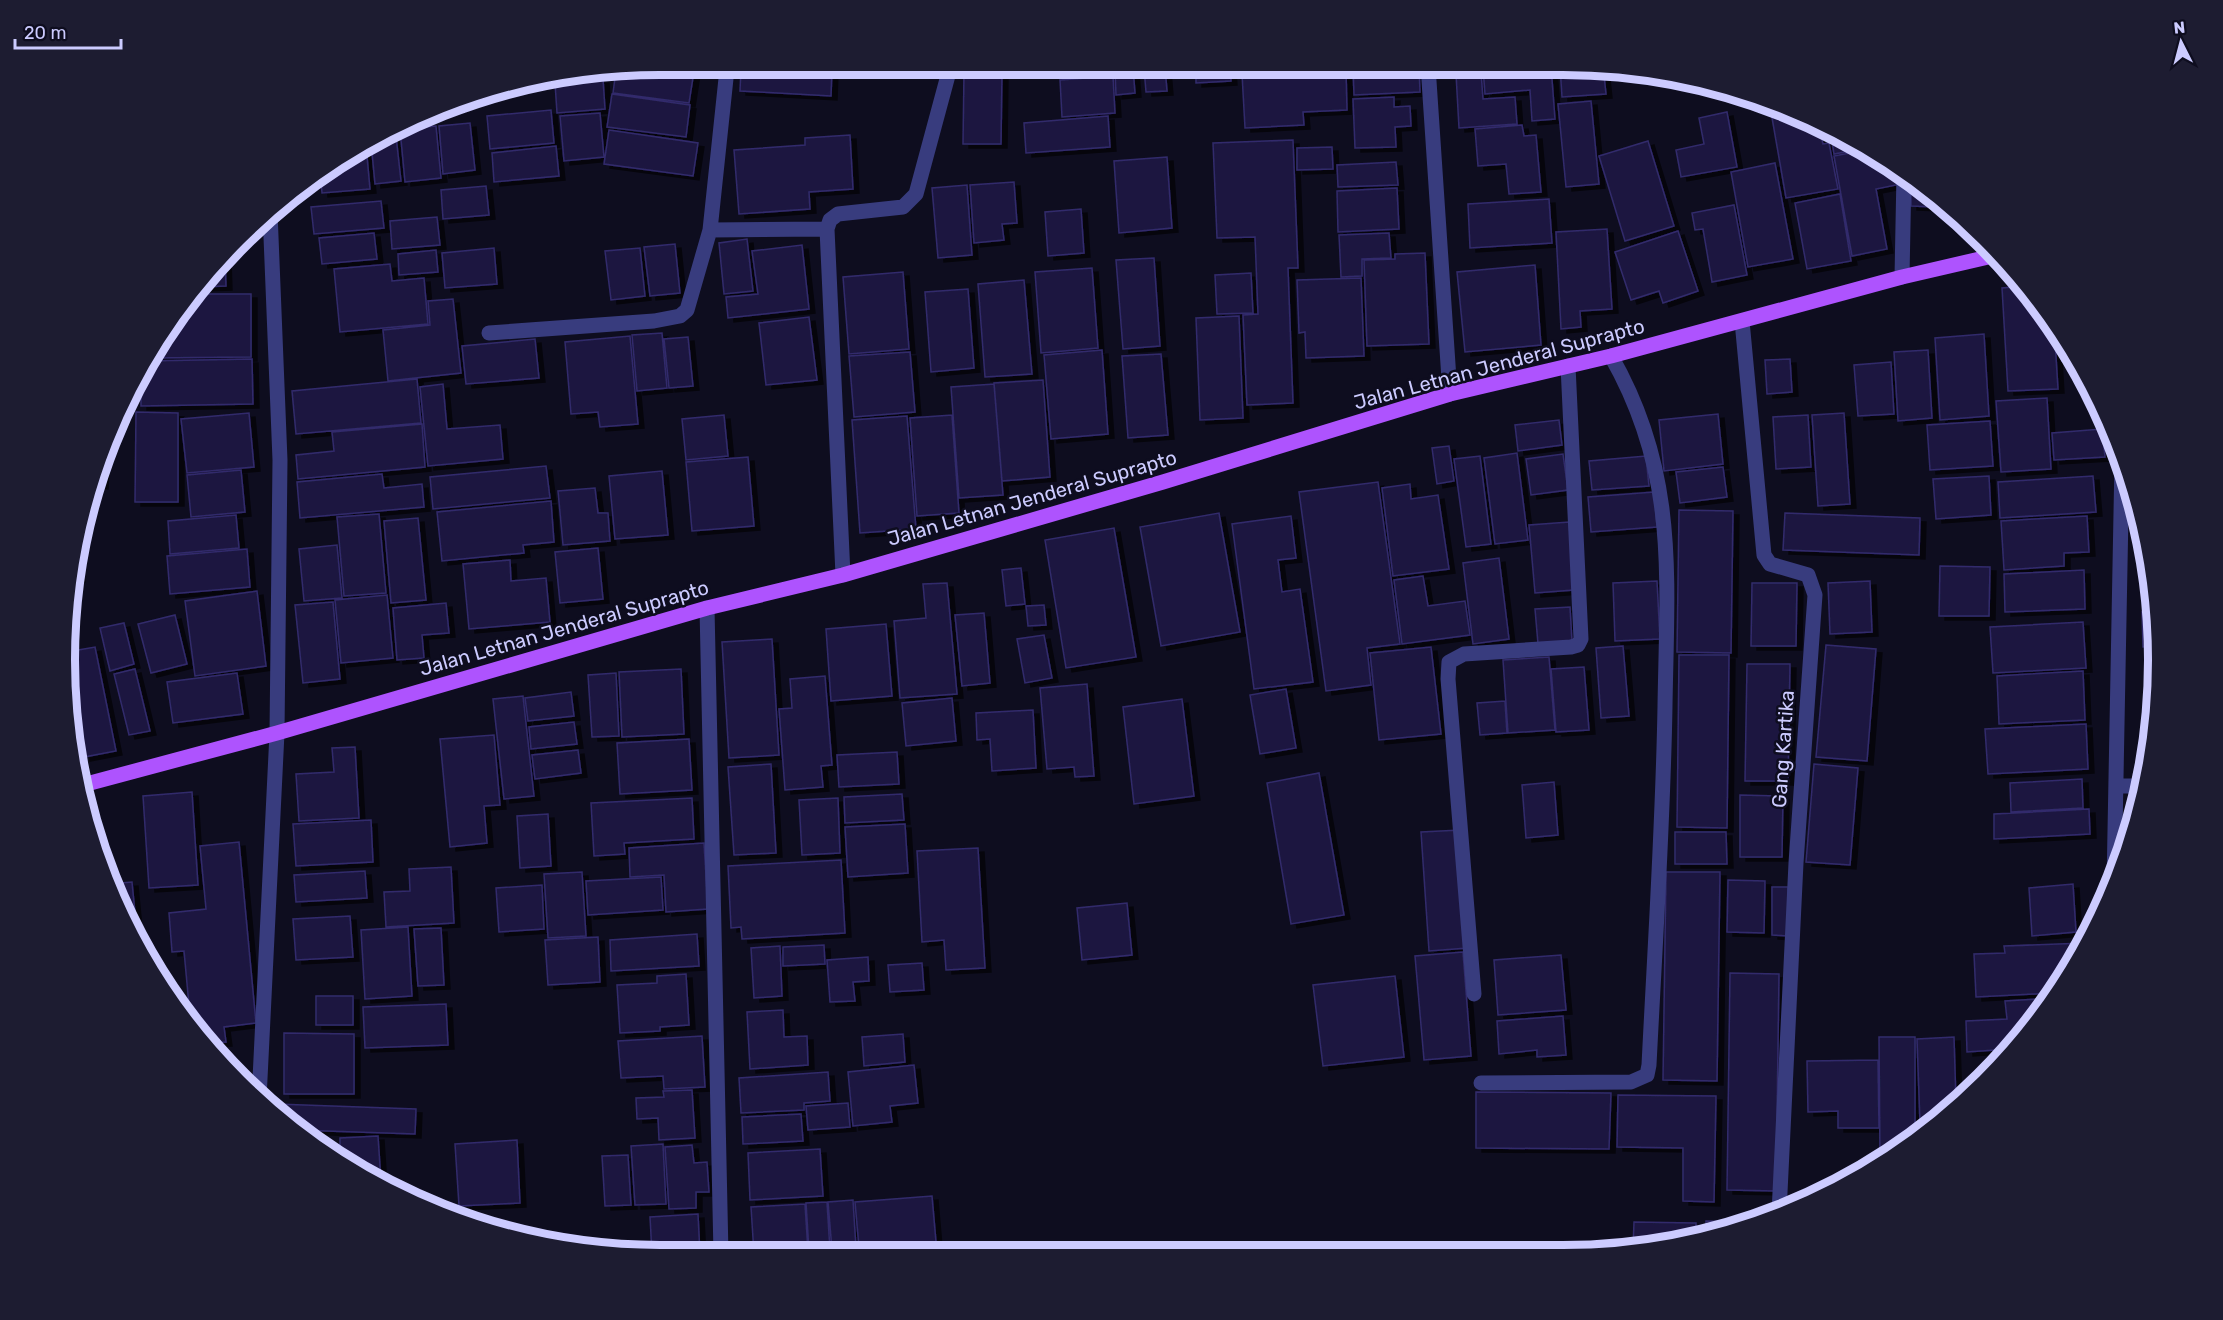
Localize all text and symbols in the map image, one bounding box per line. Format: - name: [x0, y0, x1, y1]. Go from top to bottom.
- scale bar: [15, 12, 122, 50]
- north arrow: [2151, 12, 2211, 72]
- text: N: [2173, 18, 2186, 38]
- text: 20 m: [24, 22, 66, 44]
- street label: Jalan Letnan Jenderal Suprapto: [1351, 314, 1647, 414]
- street label: Jalan Letnan Jenderal Suprapto: [884, 445, 1180, 551]
- street label: Jalan Letnan Jenderal Suprapto: [416, 575, 712, 681]
- street label: Gang Kartika: [1767, 689, 1799, 809]

